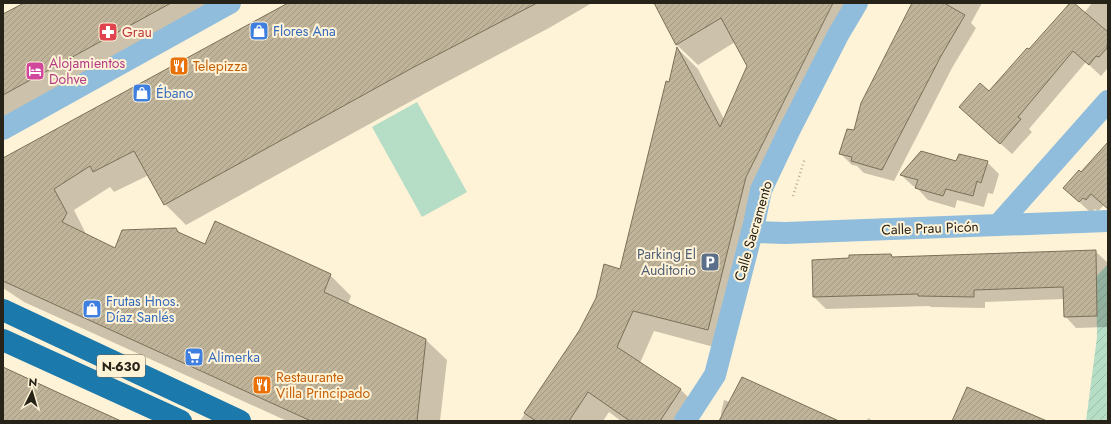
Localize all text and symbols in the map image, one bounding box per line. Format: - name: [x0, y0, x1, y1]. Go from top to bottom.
- shop icon: Flores Ana: [248, 20, 270, 42]
- pharmacy icon: Grau: [97, 21, 119, 43]
- place label: Flores Ana: [273, 21, 336, 41]
- place label: Grau: [122, 22, 152, 42]
- place label: Alojamientos Dohve: [49, 53, 125, 89]
- restaurant icon: Telepizza: [168, 55, 190, 77]
- place label: Telepizza: [193, 56, 247, 76]
- hotel icon: Alojamientos Dohve: [24, 60, 46, 82]
- shop icon: Ébano: [131, 82, 153, 104]
- place label: Ébano: [156, 83, 194, 103]
- street label: Calle Sacramento: [729, 178, 777, 283]
- street label: Calle Prau Picón: [881, 216, 979, 240]
- place label: Parking El Auditorio: [637, 244, 696, 280]
- parking icon: Parking El Auditorio: [699, 251, 721, 273]
- place label: Frutas Hnos. Díaz Sanlés: [106, 291, 180, 327]
- shop icon: Frutas Hnos. Díaz Sanlés: [81, 298, 103, 320]
- supermarket icon: Alimerka: [183, 346, 205, 368]
- place label: Alimerka: [208, 347, 260, 367]
- road number: N-630: [97, 355, 145, 377]
- place label: Restaurante Villa Principado: [276, 367, 370, 403]
- north arrow: [12, 372, 52, 412]
- text: N: [28, 374, 38, 390]
- restaurant icon: Restaurante Villa Principado: [251, 374, 273, 396]

